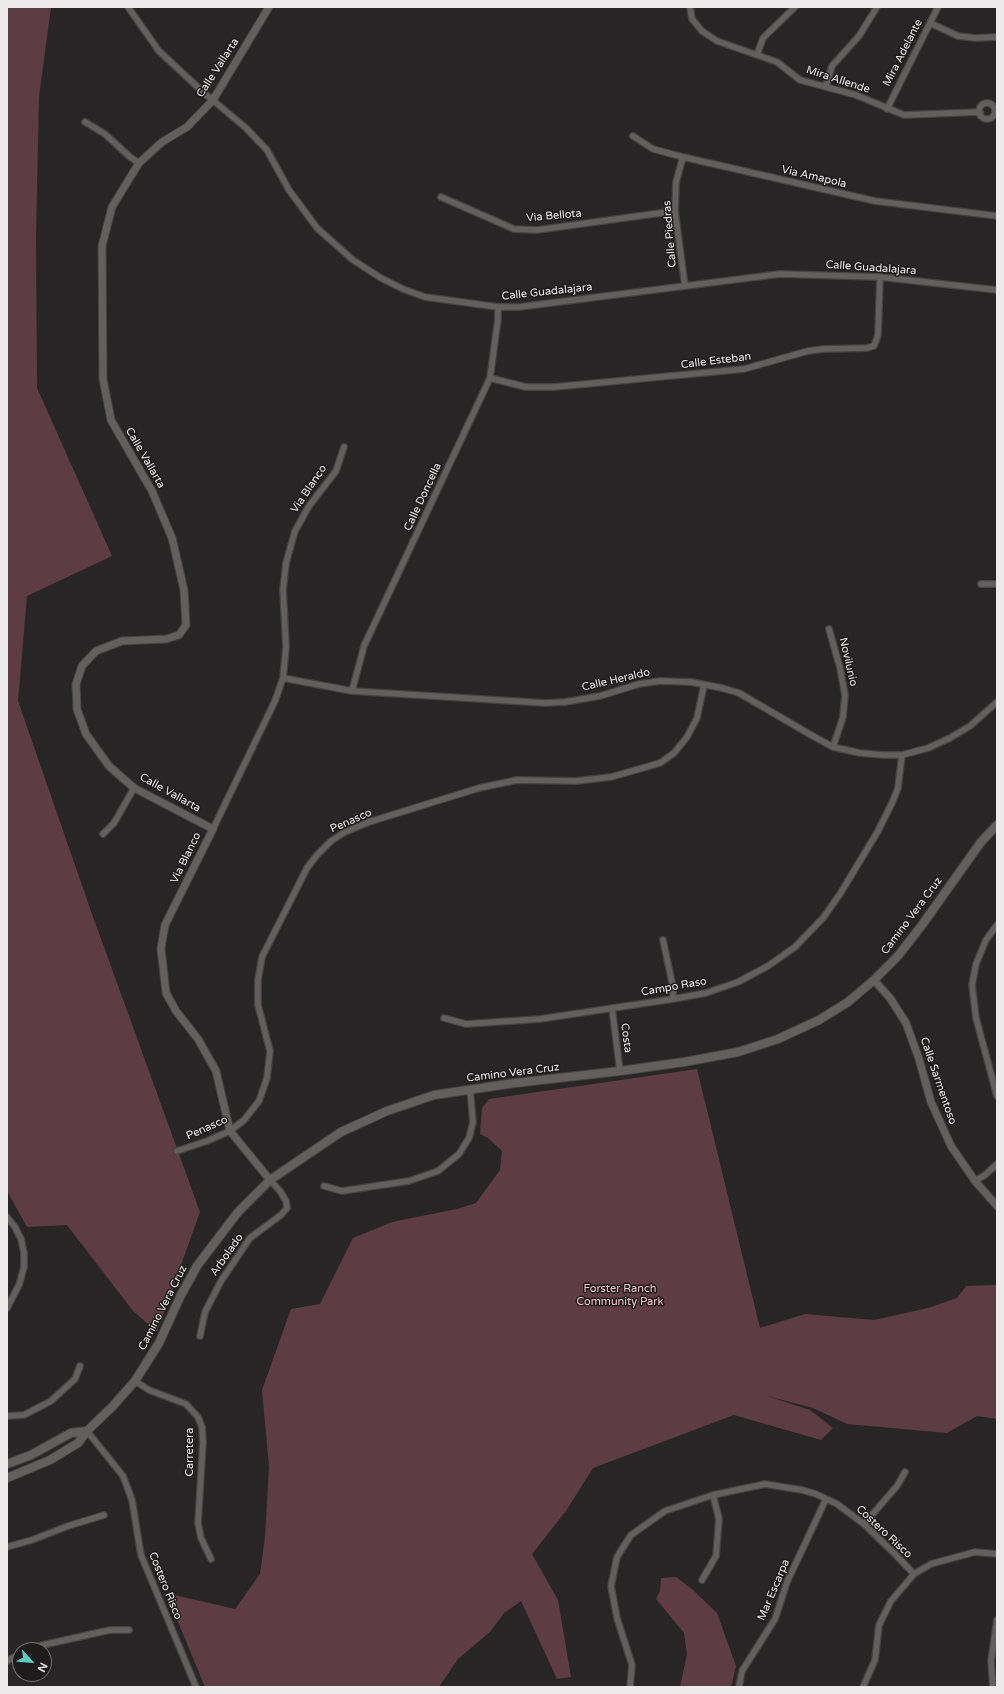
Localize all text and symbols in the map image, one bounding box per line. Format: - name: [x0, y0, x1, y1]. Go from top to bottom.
- street label: Mira Adelante: [880, 17, 926, 89]
- street label: Calle Vallarta: [194, 36, 242, 100]
- street label: Mira Allende: [804, 63, 872, 97]
- street label: Via Amapola: [780, 163, 848, 191]
- street label: Calle Piedras: [660, 200, 680, 268]
- street label: Via Bellota: [526, 207, 582, 225]
- street label: Calle Guadalajara: [825, 258, 917, 278]
- street label: Calle Guadalajara: [501, 281, 593, 303]
- street label: Calle Esteban: [680, 350, 752, 372]
- street label: Calle Vallarta: [122, 425, 168, 491]
- street label: Calle Doncella: [401, 461, 445, 533]
- street label: Via Blanco: [288, 463, 330, 515]
- street label: Novilunio: [836, 636, 860, 688]
- street label: Calle Heraldo: [581, 666, 651, 694]
- street label: Calle Vallarta: [137, 771, 203, 815]
- street label: Penasco: [328, 806, 374, 836]
- street label: Via Blanco: [168, 830, 204, 886]
- street label: Camino Vera Cruz: [879, 875, 945, 957]
- street label: Campo Raso: [640, 975, 708, 999]
- street label: Costa: [618, 1022, 634, 1054]
- street label: Calle Sarmentoso: [917, 1036, 959, 1126]
- street label: Camino Vera Cruz: [466, 1061, 560, 1085]
- street label: Penasco: [184, 1113, 230, 1143]
- street label: Arbolado: [208, 1231, 246, 1279]
- street label: Camino Vera Cruz: [136, 1263, 190, 1353]
- park label: Forster Ranch Community Park: [577, 1282, 663, 1308]
- street label: Carretera: [183, 1427, 197, 1477]
- street label: Costero Risco: [853, 1503, 915, 1561]
- street label: Costero Risco: [145, 1550, 185, 1622]
- street label: Mar Escarpa: [755, 1557, 793, 1623]
- north arrow: [12, 1642, 52, 1682]
- text: N: [34, 1660, 50, 1674]

